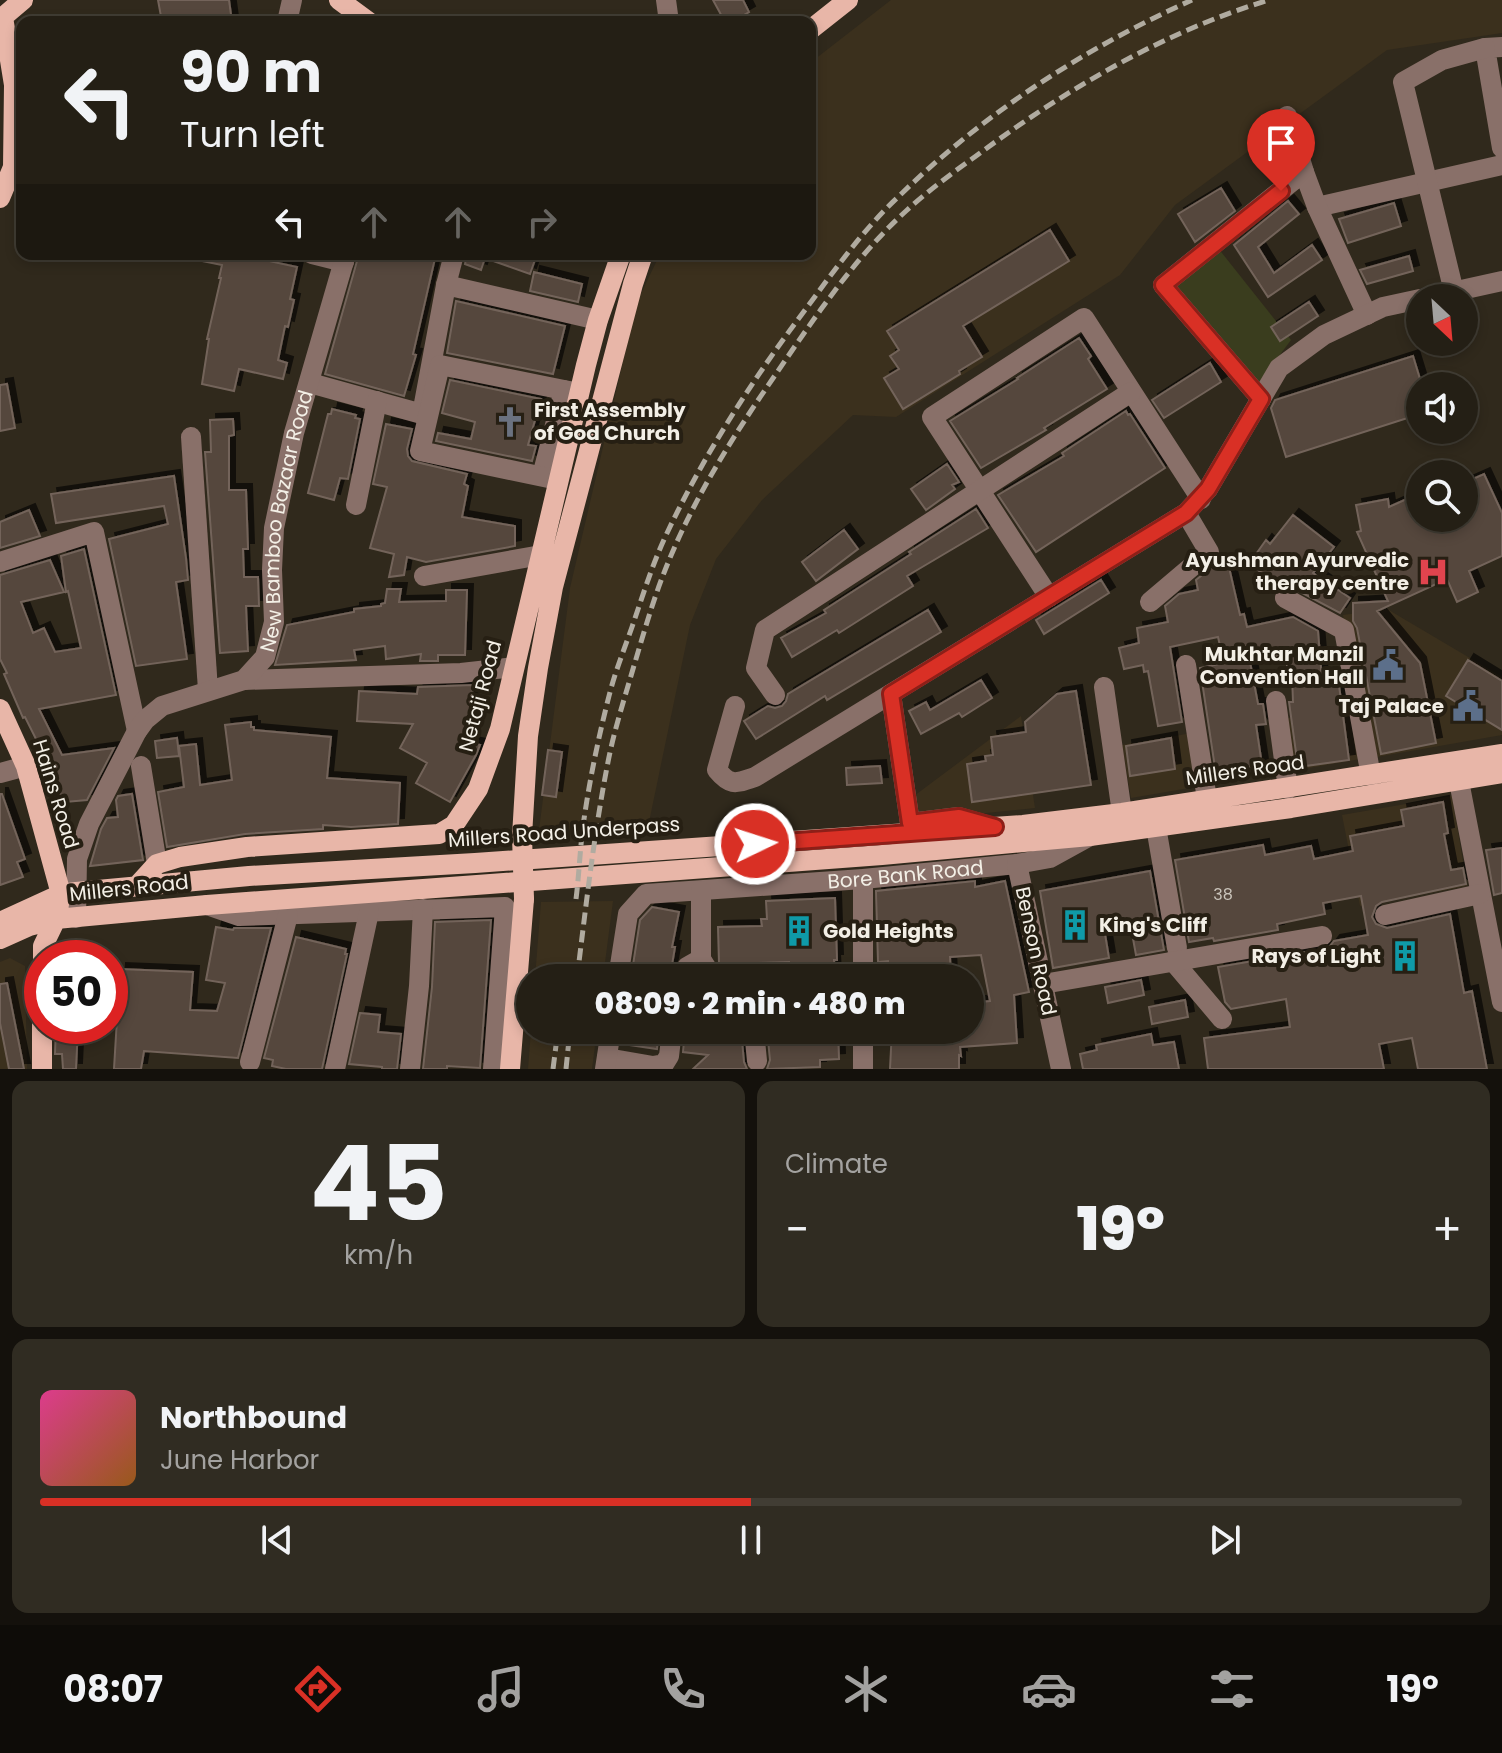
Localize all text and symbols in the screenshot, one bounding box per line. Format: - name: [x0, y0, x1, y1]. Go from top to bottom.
- text: 90 m: [180, 33, 322, 112]
- icon: left: [48, 48, 152, 152]
- text: Turn left: [180, 109, 325, 160]
- pin: [1247, 109, 1315, 191]
- icon: arrive: [1259, 121, 1303, 165]
- icon: left: [268, 200, 312, 244]
- icon: ahead: [352, 200, 396, 244]
- icon: ahead: [436, 200, 480, 244]
- icon: right: [520, 200, 564, 244]
- north arrow: [1406, 284, 1478, 356]
- map controls: [1406, 284, 1478, 532]
- button: sound: [1406, 372, 1478, 444]
- street label: New Bamboo Bazaar Road: [253, 387, 320, 655]
- place label: First Assembly of God Church: [534, 396, 686, 447]
- church icon: First Assembly of God Church: [493, 405, 527, 439]
- button: search: [1406, 460, 1478, 532]
- place label: Ayushman Ayurvedic therapy centre: [1185, 546, 1409, 597]
- hospital icon: Ayushman Ayurvedic therapy centre: [1416, 555, 1450, 589]
- street label: Netaji Road: [452, 637, 508, 755]
- place label: Mukhtar Manzil Convention Hall: [1200, 640, 1364, 691]
- public building icon: Mukhtar Manzil Convention Hall: [1371, 648, 1405, 682]
- public building icon: Taj Palace: [1451, 689, 1485, 723]
- place label: Taj Palace: [1339, 692, 1444, 720]
- street label: Hains Road: [26, 736, 86, 852]
- street label: Millers Road: [1184, 748, 1306, 792]
- position arrow: [713, 802, 797, 886]
- street label: Millers Road Underpass: [447, 810, 681, 854]
- street label: Bore Bank Road: [827, 853, 985, 895]
- street label: Millers Road: [68, 868, 190, 908]
- house number: 38: [1213, 883, 1233, 906]
- street label: Benson Road: [1009, 884, 1063, 1018]
- building icon: King's Cliff: [1058, 908, 1092, 942]
- place label: King's Cliff: [1099, 911, 1207, 939]
- building icon: Gold Heights: [782, 914, 816, 948]
- place label: Gold Heights: [823, 917, 954, 945]
- building icon: Rays of Light: [1388, 939, 1422, 973]
- speed limit sign: 50: [24, 940, 128, 1044]
- place label: Rays of Light: [1252, 942, 1381, 970]
- text: 08:09 · 2 min · 480 m: [594, 982, 906, 1025]
- text: 45: [309, 1111, 448, 1256]
- text: Climate: [785, 1146, 888, 1182]
- text: 19°: [1076, 1187, 1165, 1271]
- text: −: [785, 1199, 809, 1260]
- text: +: [1432, 1199, 1462, 1260]
- text: km/h: [344, 1237, 413, 1273]
- text: Northbound: [160, 1396, 347, 1439]
- text: June Harbor: [160, 1442, 319, 1478]
- icon: previous: [255, 1518, 299, 1562]
- icon: pause: [729, 1518, 773, 1562]
- icon: next: [1203, 1518, 1247, 1562]
- icon: directions: [290, 1661, 346, 1717]
- icon: music: [473, 1661, 529, 1717]
- icon: phone: [655, 1661, 711, 1717]
- icon: climate: [838, 1661, 894, 1717]
- icon: car: [1021, 1661, 1077, 1717]
- icon: filters: [1204, 1661, 1260, 1717]
- text: 08:07: [63, 1664, 163, 1715]
- text: 19°: [1386, 1664, 1439, 1715]

